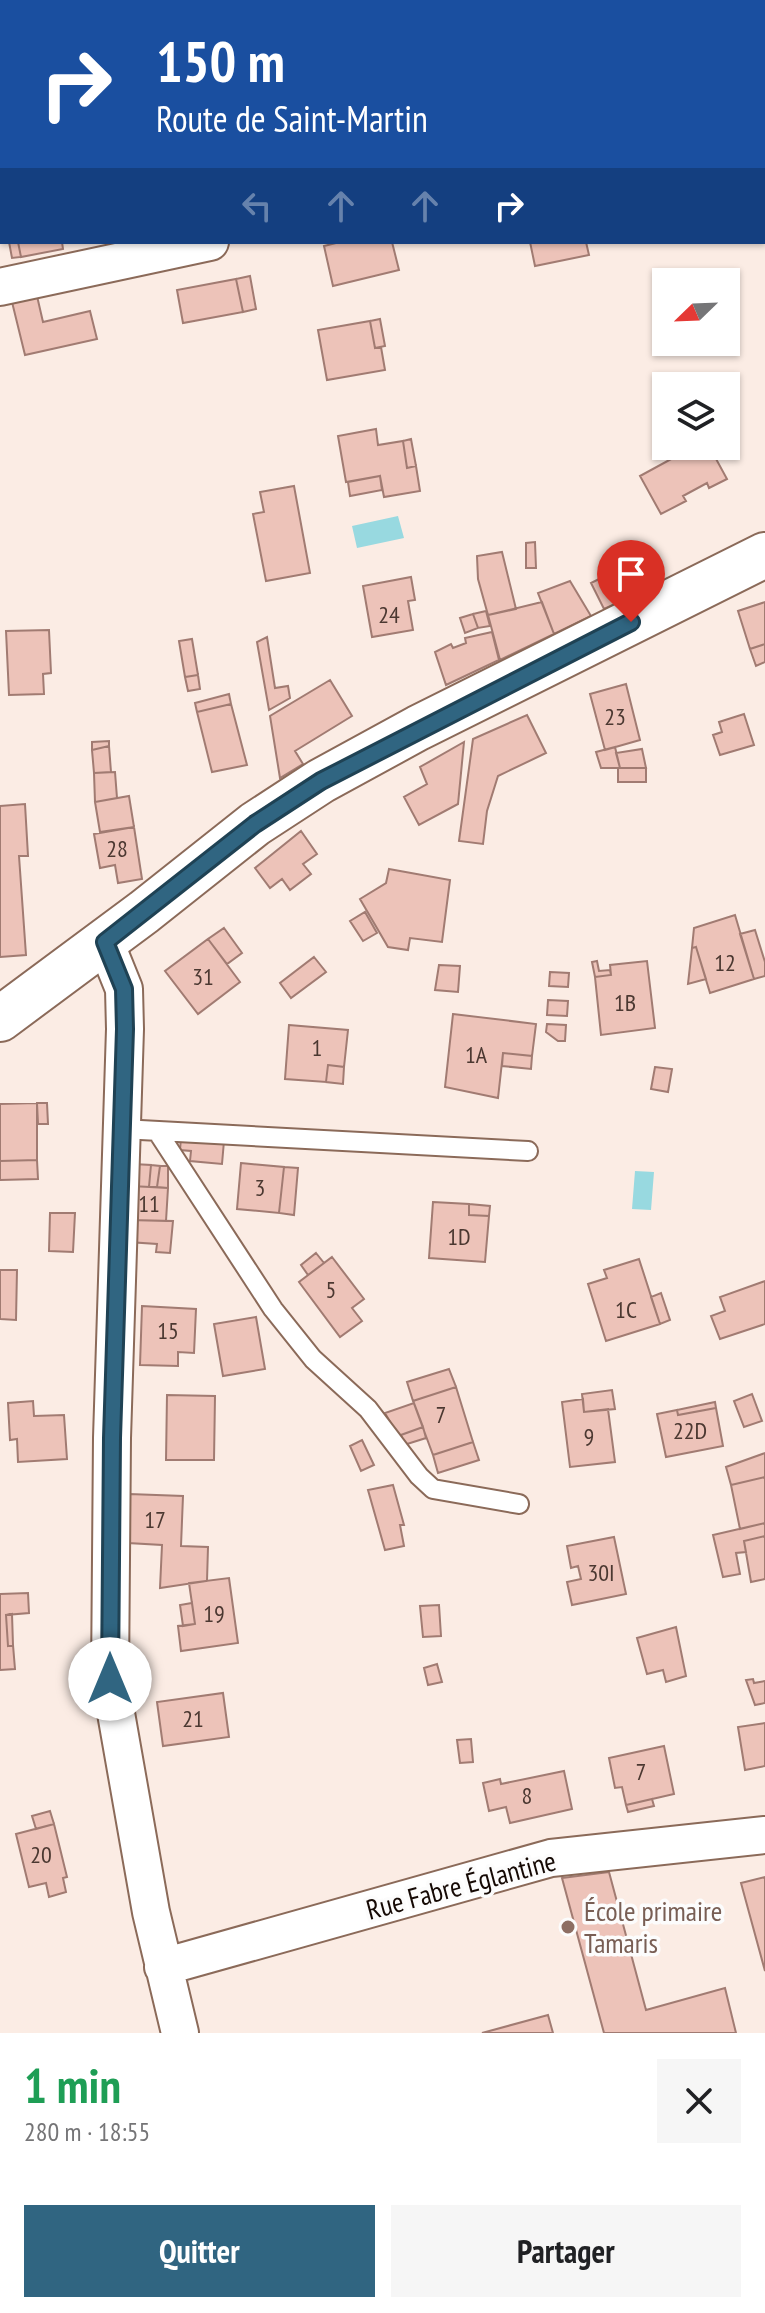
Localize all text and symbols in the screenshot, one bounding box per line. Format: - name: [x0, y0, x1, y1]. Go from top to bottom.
- text: 150 m: [156, 25, 285, 97]
- icon: right: [24, 32, 128, 136]
- text: Route de Saint-Martin: [156, 95, 428, 142]
- icon: left: [235, 184, 279, 228]
- icon: ahead: [319, 184, 363, 228]
- icon: ahead: [403, 184, 447, 228]
- icon: right: [487, 184, 531, 228]
- north arrow: [652, 268, 740, 356]
- map controls: [652, 268, 740, 460]
- button: layers: [652, 372, 740, 460]
- pin: [597, 540, 665, 622]
- icon: arrive: [609, 552, 653, 596]
- house number: 24: [378, 599, 400, 630]
- house number: 23: [604, 701, 626, 732]
- house number: 28: [106, 833, 128, 864]
- house number: 12: [714, 947, 736, 978]
- house number: 31: [192, 961, 214, 992]
- house number: 1B: [614, 987, 636, 1018]
- house number: 1: [312, 1032, 322, 1063]
- house number: 1A: [465, 1039, 488, 1070]
- house number: 3: [255, 1172, 265, 1203]
- house number: 11: [138, 1188, 160, 1219]
- house number: 1D: [447, 1221, 471, 1252]
- house number: 5: [326, 1274, 336, 1305]
- house number: 1C: [615, 1294, 637, 1325]
- house number: 15: [157, 1315, 179, 1346]
- house number: 7: [436, 1399, 446, 1430]
- house number: 22D: [673, 1415, 707, 1446]
- house number: 9: [584, 1421, 594, 1452]
- house number: 17: [144, 1504, 166, 1535]
- house number: 30I: [587, 1557, 615, 1588]
- house number: 19: [203, 1598, 225, 1629]
- position arrow: [68, 1637, 152, 1721]
- house number: 21: [182, 1703, 204, 1734]
- house number: 7: [636, 1756, 646, 1787]
- house number: 8: [522, 1780, 532, 1811]
- house number: 20: [30, 1839, 52, 1870]
- street label: Rue Fabre Églantine: [362, 1841, 560, 1928]
- place label: École primaire Tamaris: [584, 1892, 722, 1961]
- marker: École primaire Tamaris: [559, 1918, 577, 1936]
- text: 1 min: [24, 2054, 121, 2116]
- button: close: [657, 2059, 741, 2143]
- text: 280 m · 18:55: [24, 2115, 150, 2148]
- button: Quitter: [24, 2205, 375, 2297]
- button: Partager: [391, 2205, 741, 2297]

